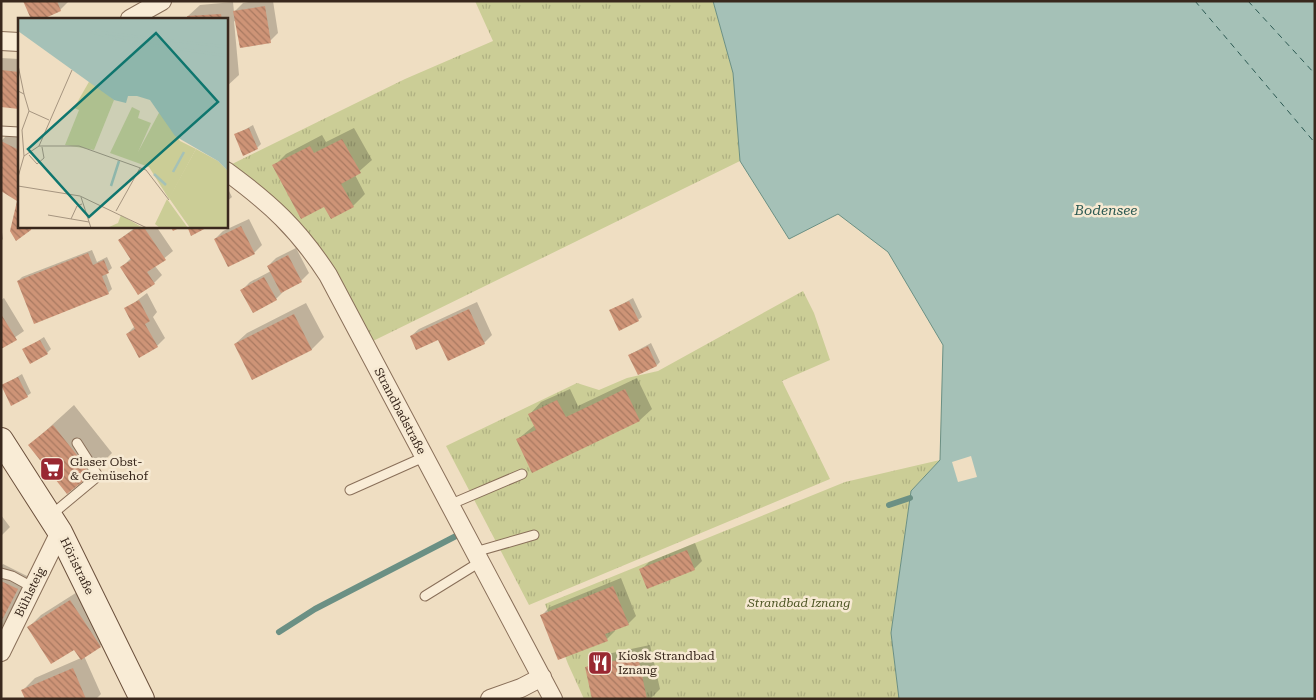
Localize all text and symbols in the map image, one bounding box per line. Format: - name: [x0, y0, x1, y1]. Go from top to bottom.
- inset map: [18, 18, 228, 228]
- water label: Bodensee: [1074, 202, 1137, 218]
- street label: Strandbadstraße: [371, 365, 429, 457]
- place label: Glaser Obst- & Gemüsehof: [70, 455, 149, 483]
- supermarket icon: Glaser Obst- & Gemüsehof: [39, 456, 65, 482]
- street label: Höristraße: [57, 535, 97, 597]
- street label: Bühlsteig: [12, 565, 48, 619]
- park label: Strandbad Iznang: [747, 596, 850, 610]
- place label: Kiosk Strandbad Iznang: [618, 649, 715, 677]
- restaurant icon: Kiosk Strandbad Iznang: [587, 650, 613, 676]

